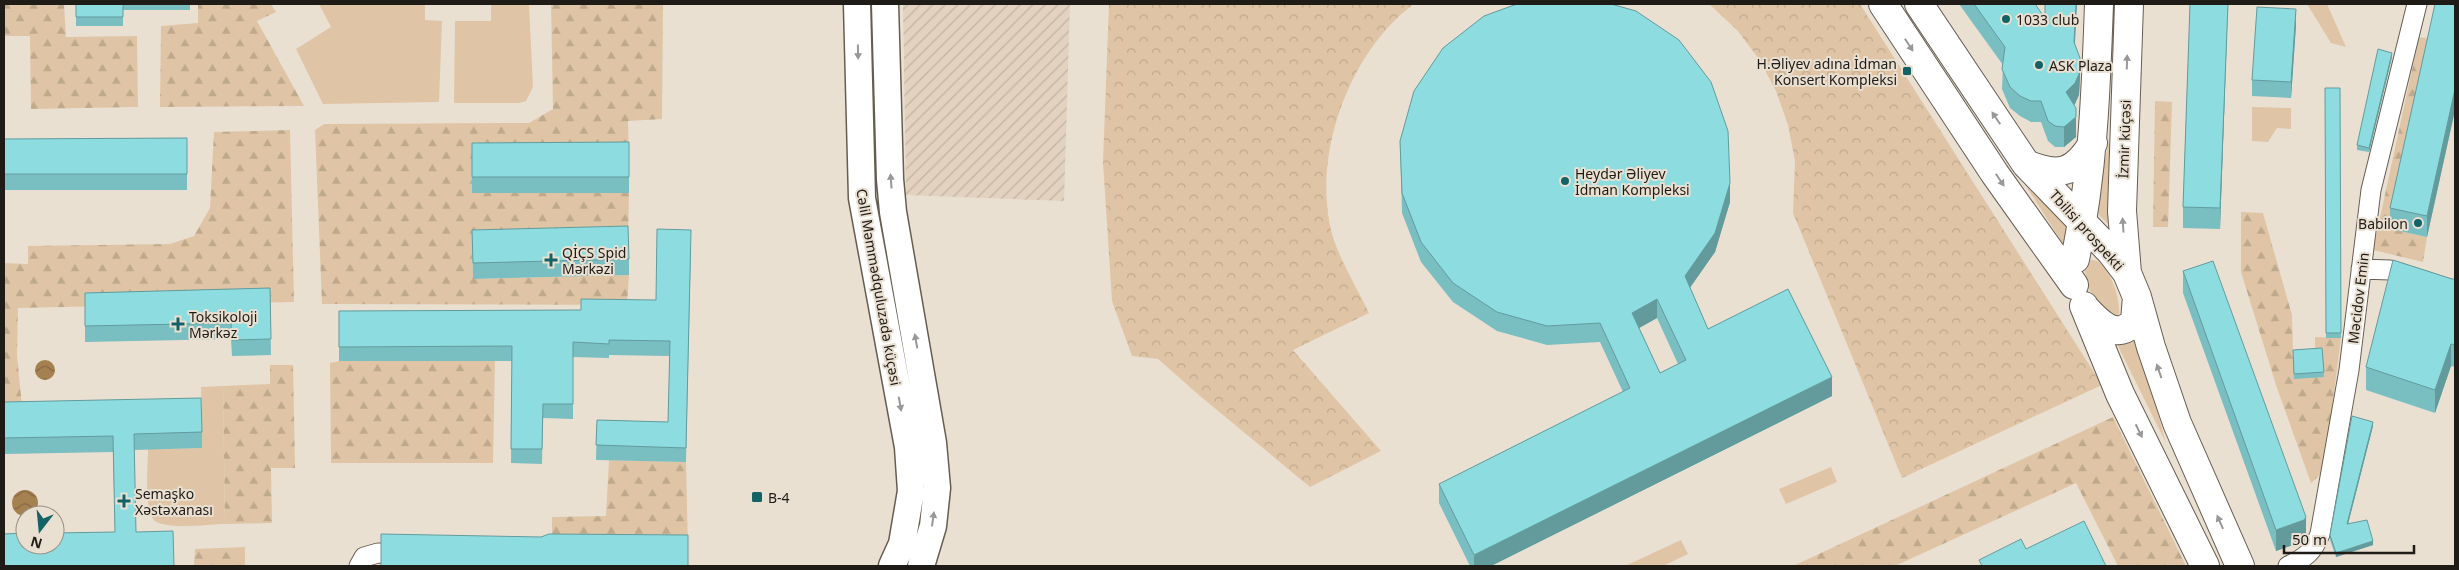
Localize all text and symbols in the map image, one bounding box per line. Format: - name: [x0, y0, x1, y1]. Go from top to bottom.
- place label: 1033 club: [2016, 10, 2079, 29]
- marker: 1033 club: [2000, 13, 2012, 25]
- one-way arrow: [1905, 38, 1914, 51]
- one-way arrow: [855, 45, 863, 61]
- place label: H.Əliyev adına İdman Konsert Kompleksi: [1757, 54, 1897, 89]
- one-way arrow: [2123, 54, 2131, 70]
- place label: ASK Plaza: [2049, 56, 2112, 75]
- marker: ASK Plaza: [2033, 59, 2045, 71]
- marker: H.Əliyev adına İdman Konsert Kompleksi: [1901, 65, 1913, 77]
- street label: İzmir küçəsi: [2113, 99, 2135, 179]
- one-way arrow: [1991, 112, 2001, 125]
- place label: Heydər Əliyev İdman Kompleksi: [1575, 164, 1690, 199]
- one-way arrow: [886, 172, 894, 188]
- one-way arrow: [1995, 173, 2004, 186]
- marker: Heydər Əliyev İdman Kompleksi: [1559, 175, 1571, 187]
- street label: Tbilisi prospekti: [2045, 185, 2129, 275]
- street label: Cəlil Məmmədquluzadə küçəsi: [852, 187, 906, 387]
- place label: Babilon: [2358, 214, 2408, 233]
- one-way arrow: [2118, 216, 2126, 232]
- marker: Babilon: [2412, 217, 2424, 229]
- place label: QİÇS Spid Mərkəzi: [562, 243, 626, 278]
- street label: Məcidov Emin: [2343, 251, 2373, 345]
- marker: QİÇS Spid Mərkəzi: [544, 253, 558, 267]
- place label: Toksikoloji Mərkəz: [189, 307, 257, 342]
- marker: Toksikoloji Mərkəz: [171, 317, 185, 331]
- one-way arrow: [911, 333, 919, 349]
- one-way arrow: [2155, 364, 2162, 379]
- one-way arrow: [896, 396, 904, 412]
- one-way arrow: [2135, 424, 2143, 438]
- place label: Semaşko Xəstəxanası: [135, 484, 213, 519]
- place label: B-4: [768, 488, 790, 507]
- marker: B-4: [750, 490, 764, 504]
- marker: Semaşko Xəstəxanası: [117, 494, 131, 508]
- north arrow: [15, 505, 65, 555]
- one-way arrow: [930, 511, 938, 527]
- one-way arrow: [2216, 515, 2224, 529]
- scale bar: [2284, 522, 2414, 554]
- text: 50 m: [2292, 529, 2327, 549]
- text: N: [28, 532, 44, 554]

